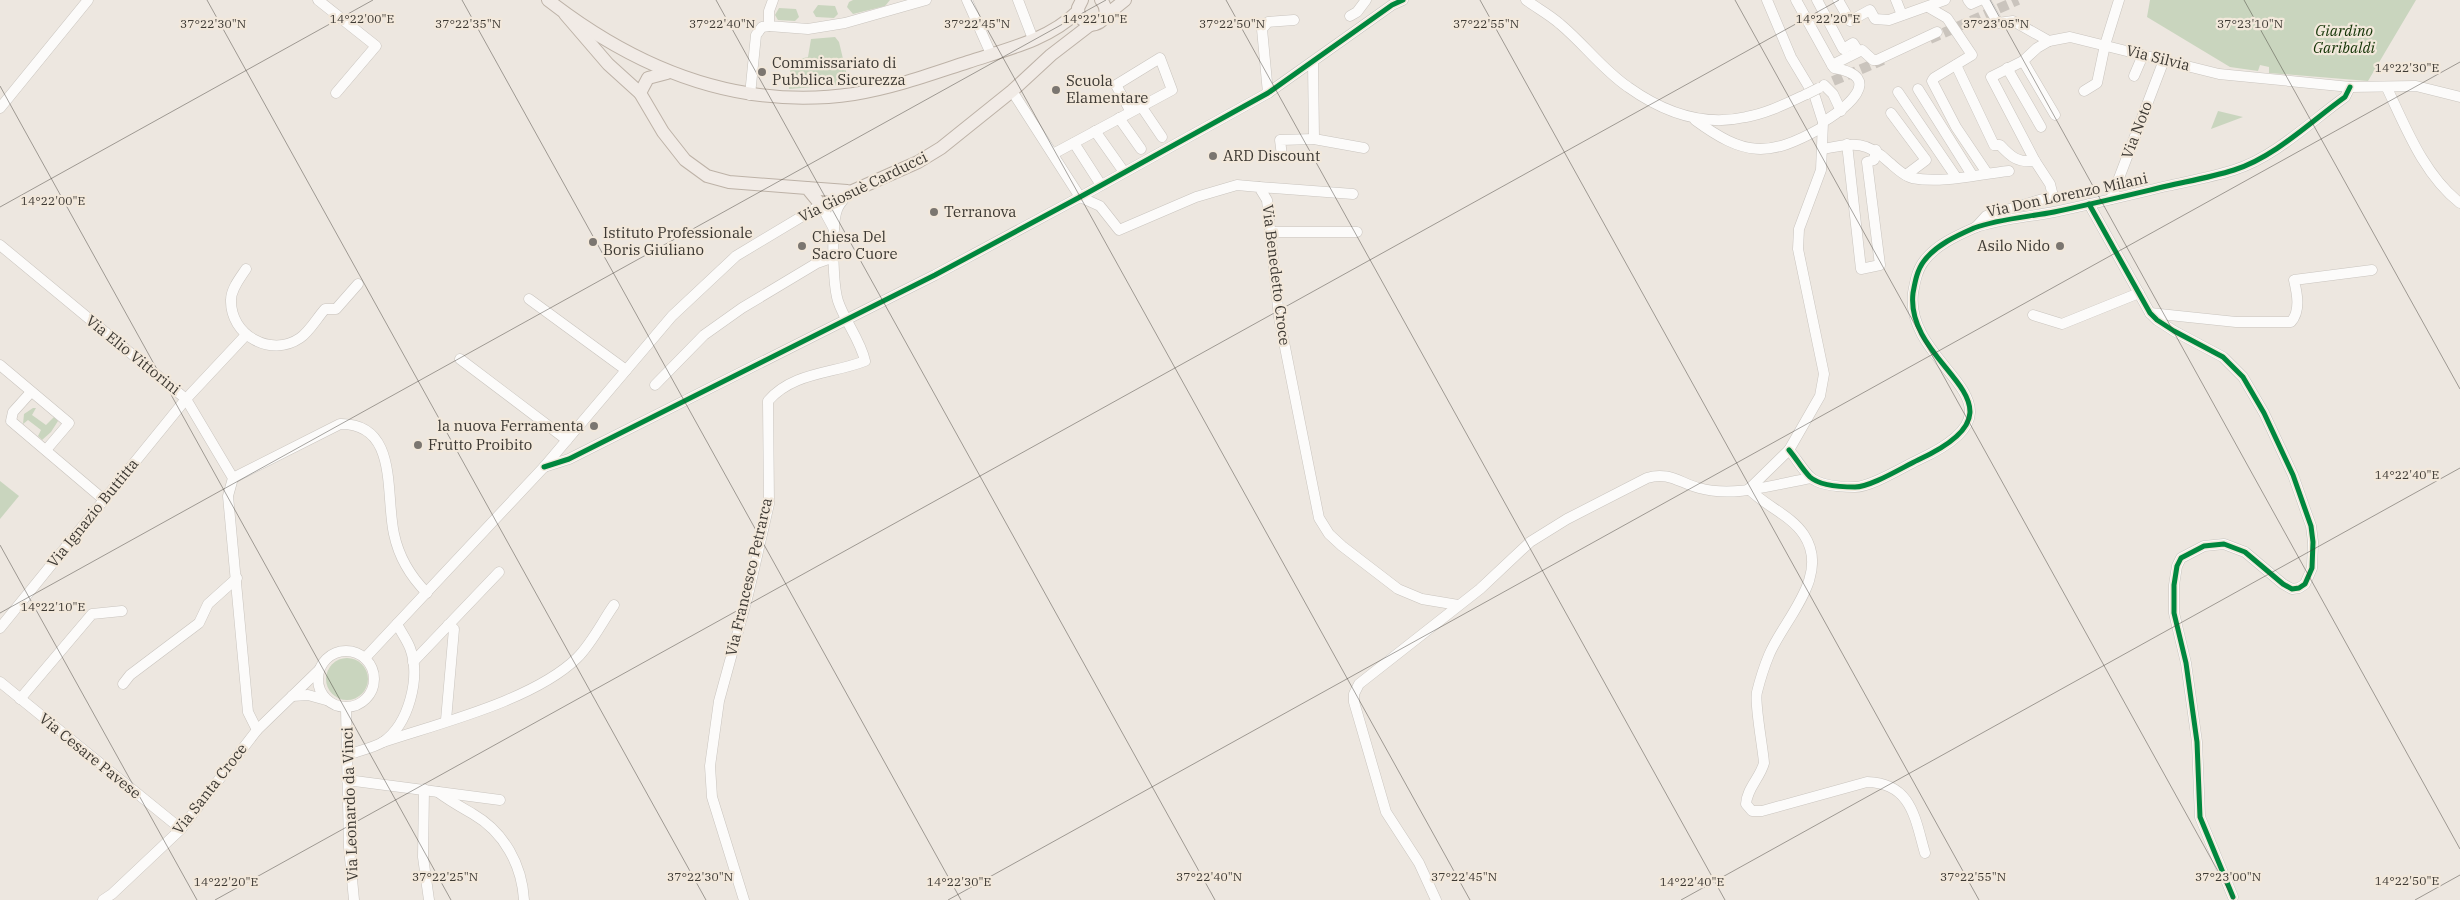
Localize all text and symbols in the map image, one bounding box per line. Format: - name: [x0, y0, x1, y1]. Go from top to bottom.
- text: 14°22'00"E: [330, 11, 394, 26]
- text: 14°22'10"E: [1063, 11, 1127, 26]
- text: 14°22'20"E: [1796, 11, 1860, 26]
- text: 37°22'30"N: [180, 16, 246, 31]
- text: 37°22'35"N: [435, 16, 501, 31]
- text: 37°22'40"N: [689, 16, 755, 31]
- text: 37°22'45"N: [944, 16, 1010, 31]
- text: 37°22'50"N: [1199, 16, 1265, 31]
- text: 37°22'55"N: [1453, 16, 1519, 31]
- text: 37°23'05"N: [1963, 16, 2029, 31]
- text: 37°23'10"N: [2217, 16, 2283, 31]
- park label: Giardino Garibaldi: [2313, 21, 2376, 57]
- street label: Via Silvia: [2124, 40, 2192, 75]
- place label: Commissariato di Pubblica Sicurezza: [772, 53, 906, 89]
- text: 14°22'30"E: [2375, 60, 2439, 75]
- marker: Commissariato di Pubblica Sicurezza: [756, 66, 768, 78]
- place label: Scuola Elamentare: [1066, 71, 1148, 107]
- marker: Scuola Elamentare: [1050, 84, 1062, 96]
- street label: Via Noto: [2117, 98, 2156, 161]
- place label: ARD Discount: [1223, 146, 1320, 165]
- street label: Via Giosuè Carducci: [795, 147, 931, 226]
- marker: ARD Discount: [1207, 150, 1219, 162]
- street label: Via Don Lorenzo Milani: [1985, 168, 2149, 221]
- text: 14°22'00"E: [21, 193, 85, 208]
- place label: Terranova: [944, 202, 1017, 221]
- street label: Via Benedetto Croce: [1258, 203, 1295, 346]
- marker: Terranova: [928, 206, 940, 218]
- place label: Istituto Professionale Boris Giuliano: [603, 223, 753, 259]
- place label: Chiesa Del Sacro Cuore: [812, 227, 898, 263]
- marker: Istituto Professionale Boris Giuliano: [587, 236, 599, 248]
- place label: Asilo Nido: [1977, 236, 2050, 255]
- marker: Chiesa Del Sacro Cuore: [796, 240, 808, 252]
- marker: Asilo Nido: [2054, 240, 2066, 252]
- street label: Via Elio Vittorini: [82, 311, 184, 399]
- place label: la nuova Ferramenta: [437, 416, 584, 435]
- marker: la nuova Ferramenta: [588, 420, 600, 432]
- place label: Frutto Proibito: [428, 435, 532, 454]
- marker: Frutto Proibito: [412, 439, 424, 451]
- street label: Via Ignazio Buttitta: [43, 454, 142, 571]
- text: 14°22'40"E: [2375, 467, 2439, 482]
- street label: Via Francesco Petrarca: [721, 496, 776, 658]
- text: 14°22'10"E: [21, 599, 85, 614]
- street label: Via Cesare Pavese: [35, 709, 145, 803]
- street label: Via Leonardo da Vinci: [337, 726, 362, 881]
- street label: Via Santa Croce: [168, 739, 251, 838]
- text: 37°22'25"N: [412, 869, 478, 884]
- text: 37°22'30"N: [667, 869, 733, 884]
- text: 37°22'40"N: [1176, 869, 1242, 884]
- text: 37°22'45"N: [1431, 869, 1497, 884]
- text: 37°22'55"N: [1940, 869, 2006, 884]
- text: 37°23'00"N: [2195, 869, 2261, 884]
- text: 14°22'50"E: [2375, 873, 2439, 888]
- text: 14°22'20"E: [194, 874, 258, 889]
- text: 14°22'30"E: [927, 874, 991, 889]
- text: 14°22'40"E: [1660, 874, 1724, 889]

